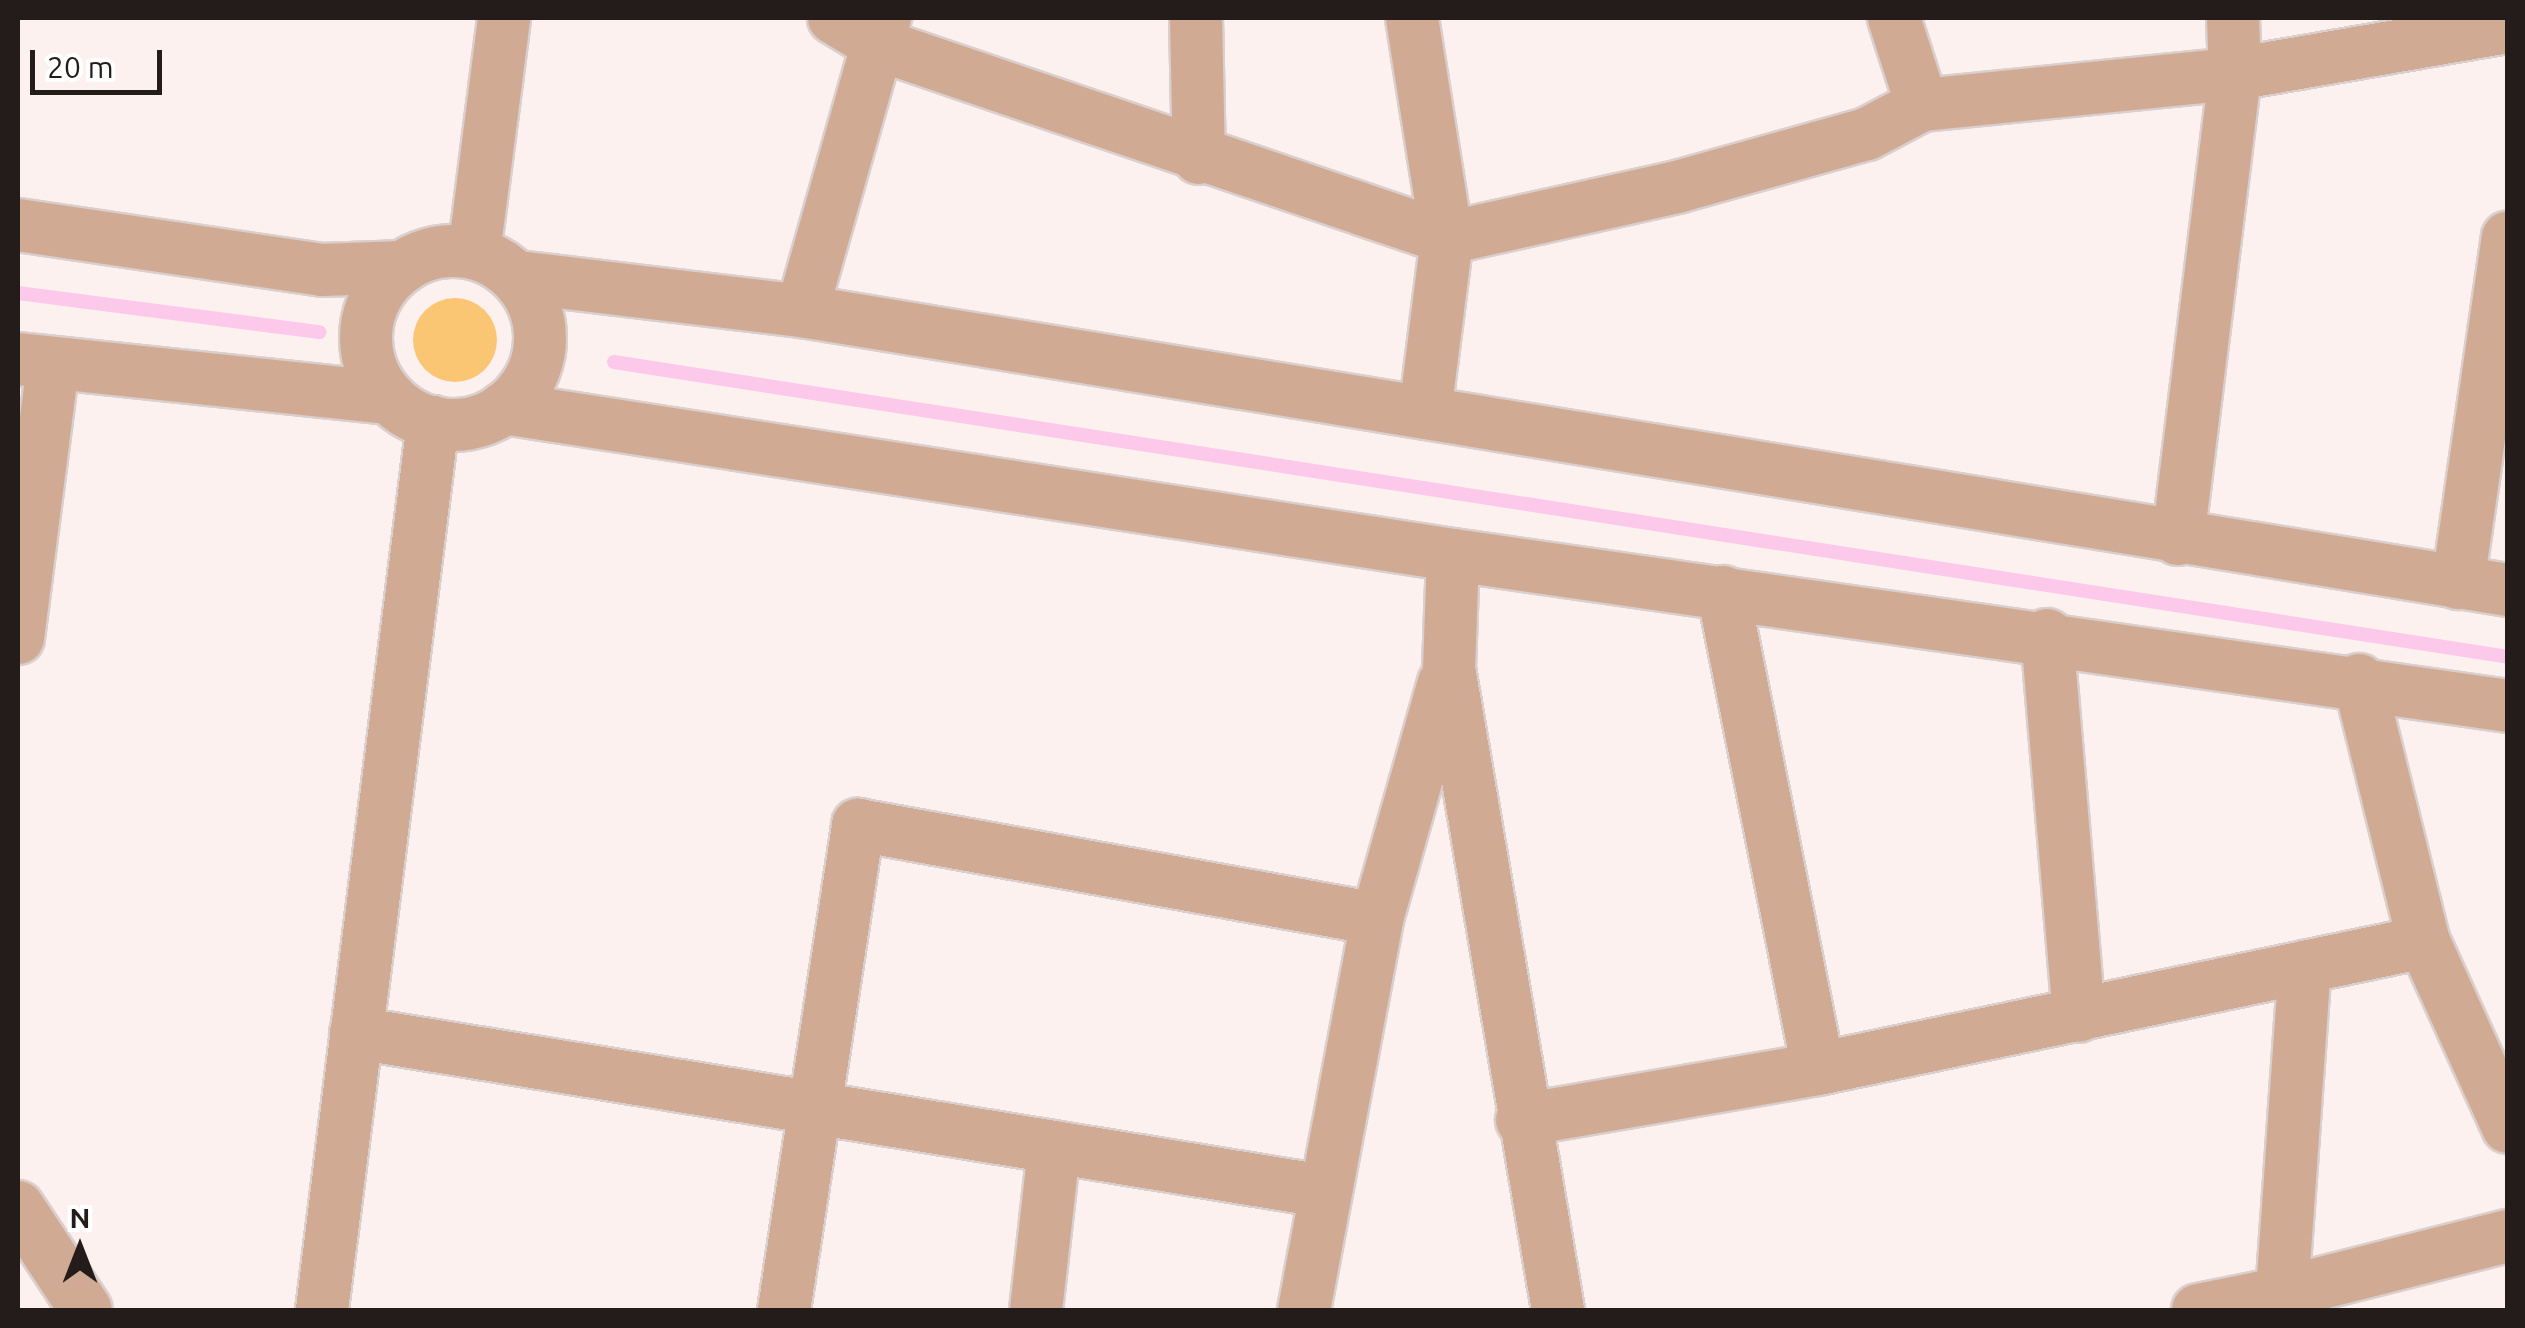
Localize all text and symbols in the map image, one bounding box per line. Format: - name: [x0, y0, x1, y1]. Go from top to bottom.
- scale bar: [35, 30, 168, 92]
- text: 20 m: [47, 50, 114, 84]
- north arrow: [30, 1198, 130, 1298]
- text: N: [70, 1202, 90, 1233]

